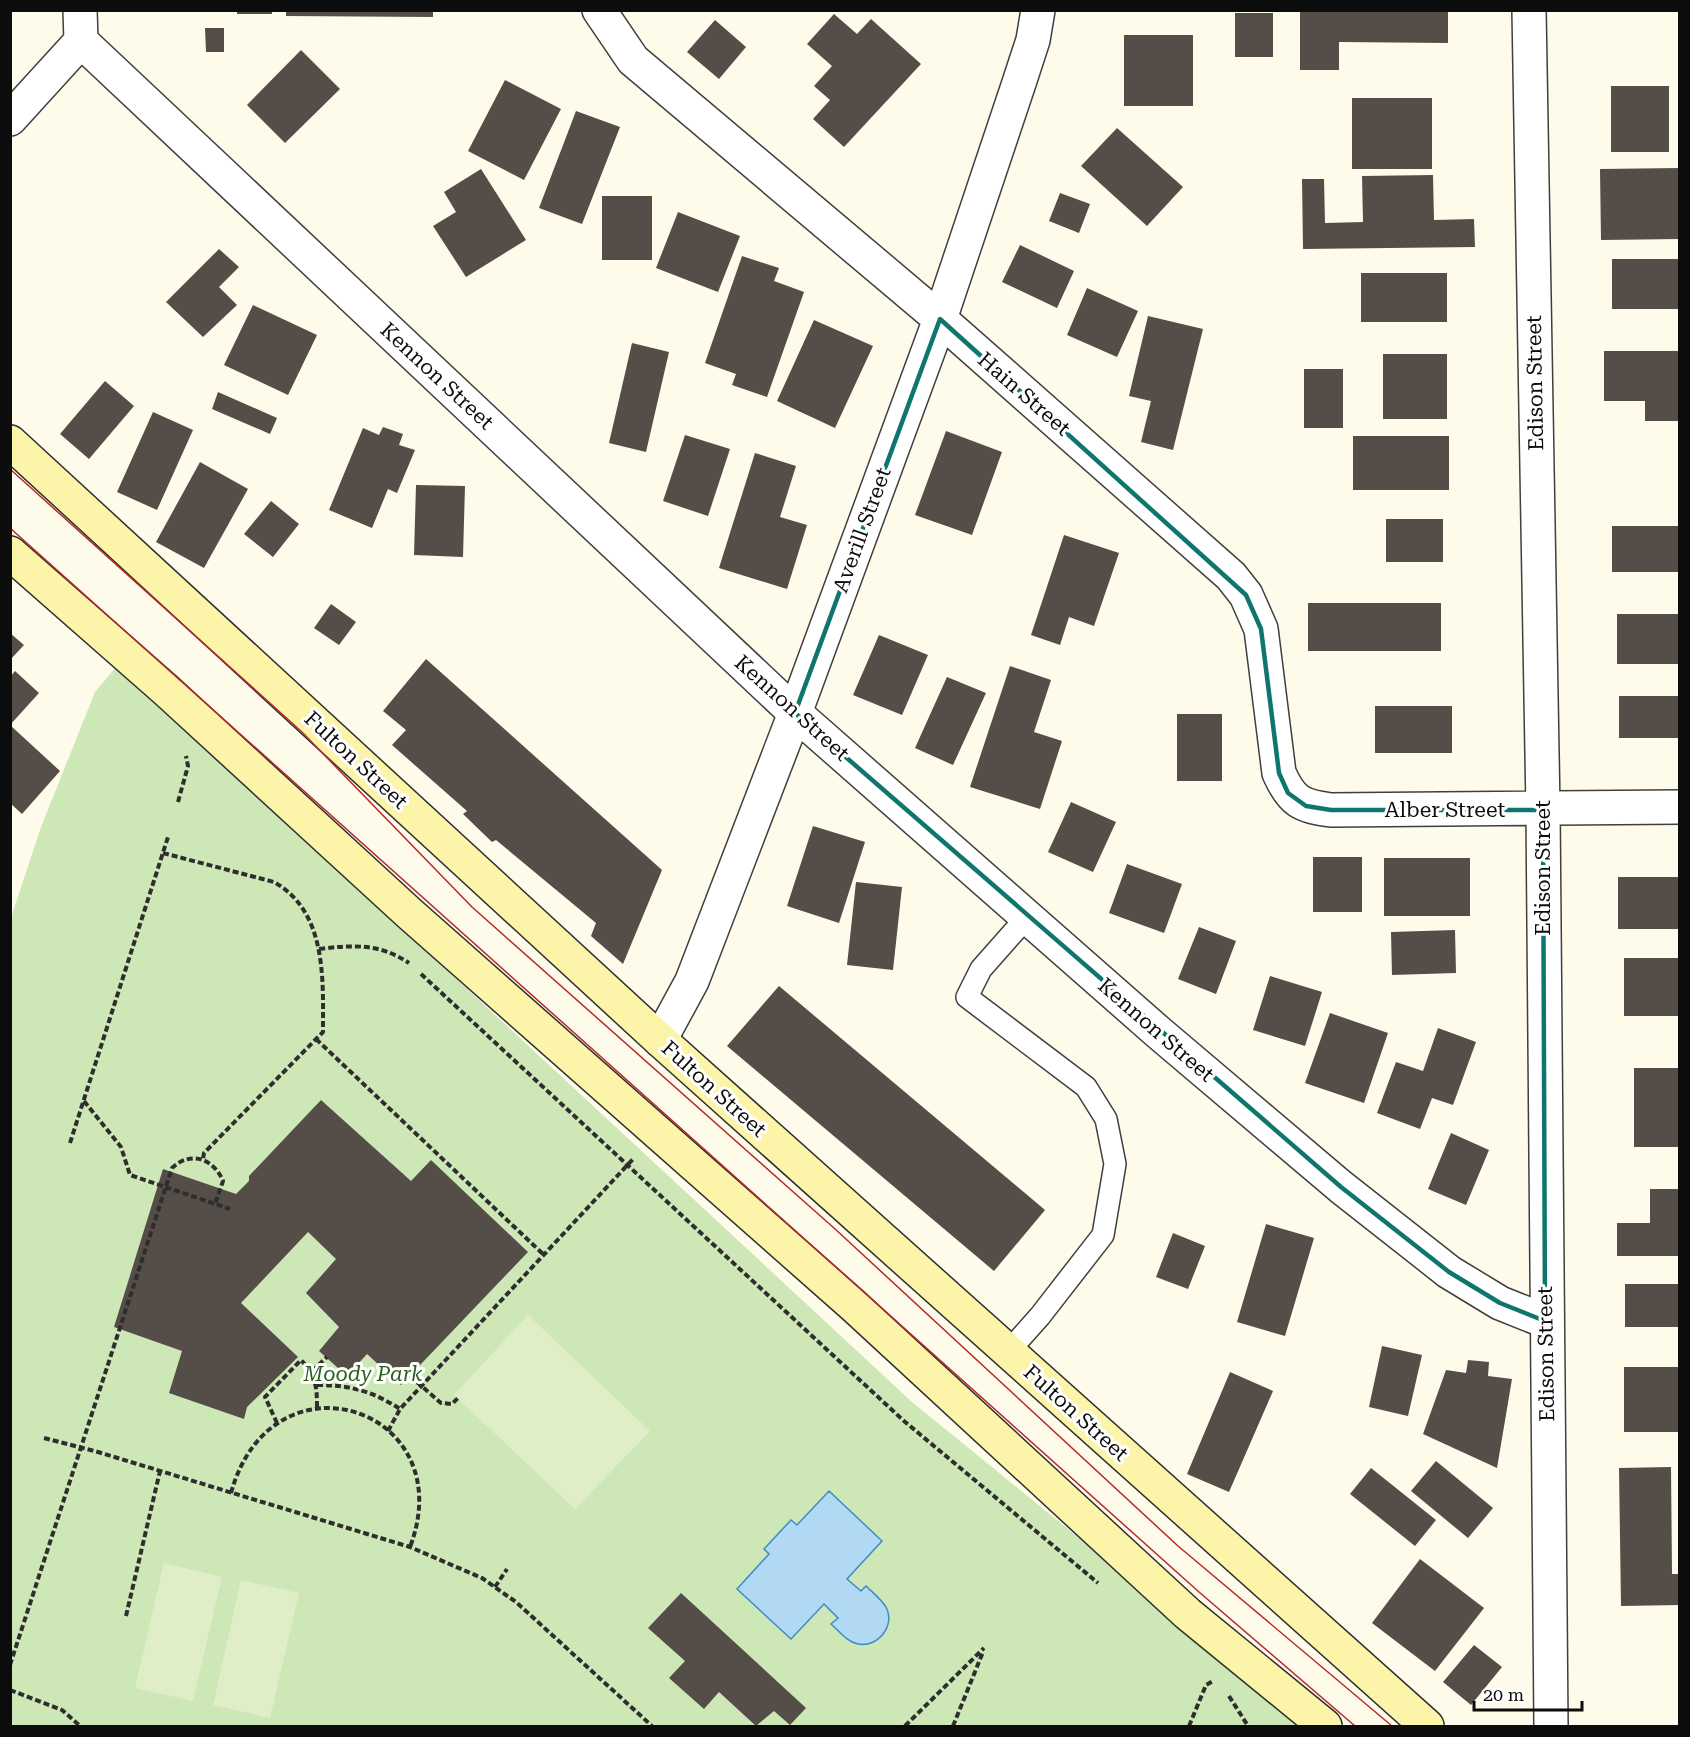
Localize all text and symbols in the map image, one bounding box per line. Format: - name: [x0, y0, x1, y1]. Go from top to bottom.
- street label: Edison Street: [1522, 315, 1548, 451]
- street label: Kennon Street: [376, 318, 498, 434]
- street label: Hain Street: [973, 347, 1075, 441]
- street label: Averill Street: [828, 464, 896, 596]
- street label: Kennon Street: [730, 650, 854, 766]
- street label: Fulton Street: [300, 706, 413, 814]
- street label: Alber Street: [1385, 798, 1506, 822]
- street label: Edison Street: [1531, 800, 1555, 936]
- street label: Kennon Street: [1093, 973, 1219, 1087]
- street label: Fulton Street: [657, 1036, 771, 1142]
- street label: Edison Street: [1533, 1286, 1559, 1422]
- street label: Fulton Street: [1019, 1360, 1133, 1466]
- park label: Moody Park: [303, 1362, 423, 1386]
- scale bar: [1474, 1674, 1582, 1712]
- text: 20 m: [1483, 1684, 1524, 1705]

